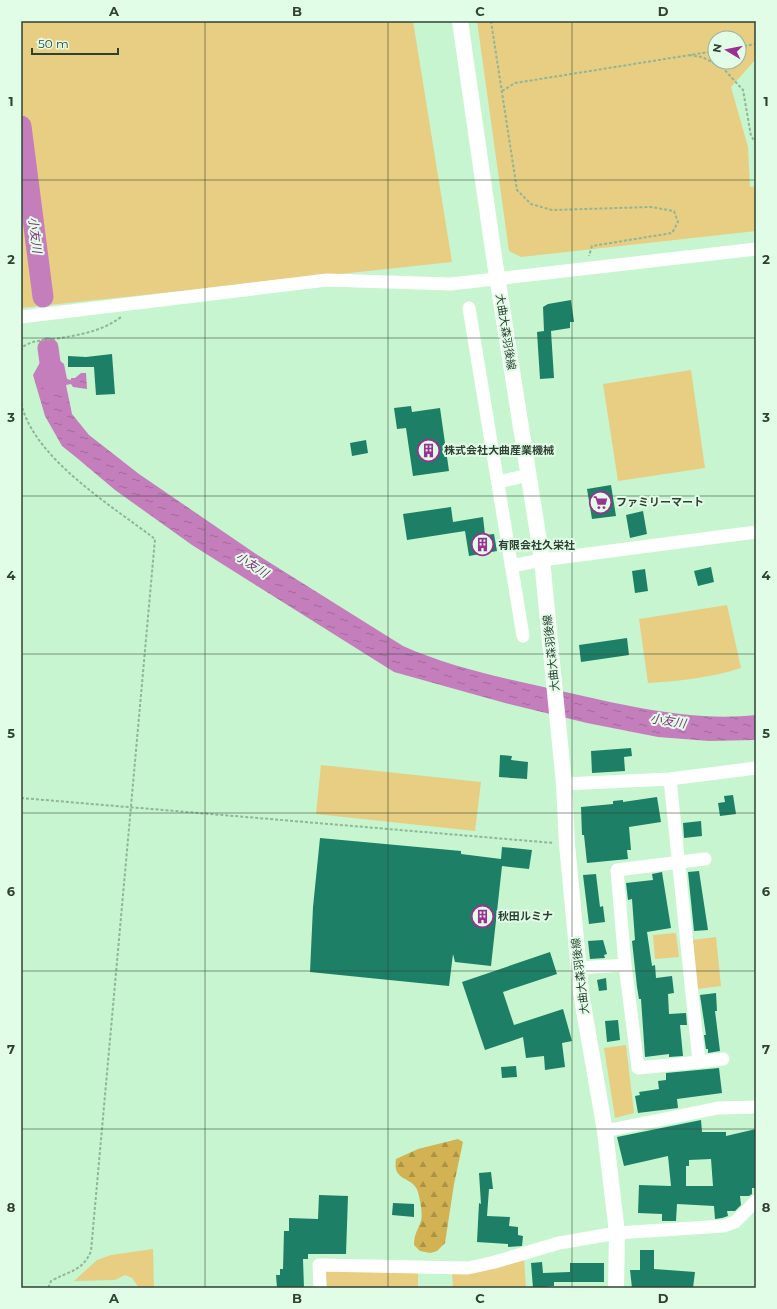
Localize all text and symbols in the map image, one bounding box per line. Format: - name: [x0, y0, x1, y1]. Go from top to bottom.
- text: A: [108, 3, 120, 19]
- text: B: [292, 3, 302, 19]
- text: C: [475, 3, 485, 19]
- text: D: [658, 3, 669, 19]
- scale bar: [32, 30, 118, 56]
- north arrow: [707, 30, 747, 70]
- text: 50 m: [38, 36, 69, 51]
- text: N: [709, 43, 725, 54]
- text: 1: [8, 93, 14, 109]
- text: 1: [763, 93, 769, 109]
- water label: 小友川: [26, 216, 45, 256]
- text: 2: [7, 251, 15, 267]
- text: 2: [762, 251, 770, 267]
- street label: 大曲大森羽後線: [493, 293, 519, 371]
- text: 3: [6, 409, 15, 425]
- text: 3: [761, 409, 770, 425]
- building icon: 株式会社大曲産業機械: [415, 437, 441, 463]
- place label: 株式会社大曲産業機械: [444, 443, 554, 457]
- supermarket icon: ファミリーマート: [588, 489, 614, 515]
- place label: ファミリーマート: [616, 495, 704, 509]
- building icon: 有限会社久栄社: [469, 532, 495, 558]
- place label: 有限会社久栄社: [498, 538, 575, 552]
- water label: 小友川: [233, 548, 273, 582]
- text: 4: [7, 567, 16, 583]
- text: 4: [762, 567, 771, 583]
- street label: 大曲大森羽後線: [540, 614, 562, 692]
- water label: 小友川: [649, 710, 689, 731]
- text: 5: [7, 725, 15, 741]
- text: 5: [762, 725, 770, 741]
- text: 6: [7, 883, 16, 899]
- text: 6: [762, 883, 771, 899]
- building icon: 秋田ルミナ: [470, 903, 496, 929]
- place label: 秋田ルミナ: [498, 909, 553, 923]
- street label: 大曲大森羽後線: [568, 937, 592, 1015]
- text: 7: [7, 1041, 15, 1057]
- text: 7: [762, 1041, 770, 1057]
- text: 8: [7, 1199, 16, 1215]
- text: 8: [762, 1199, 771, 1215]
- text: A: [108, 1290, 120, 1306]
- text: B: [292, 1290, 302, 1306]
- text: C: [475, 1290, 485, 1306]
- text: D: [658, 1290, 669, 1306]

